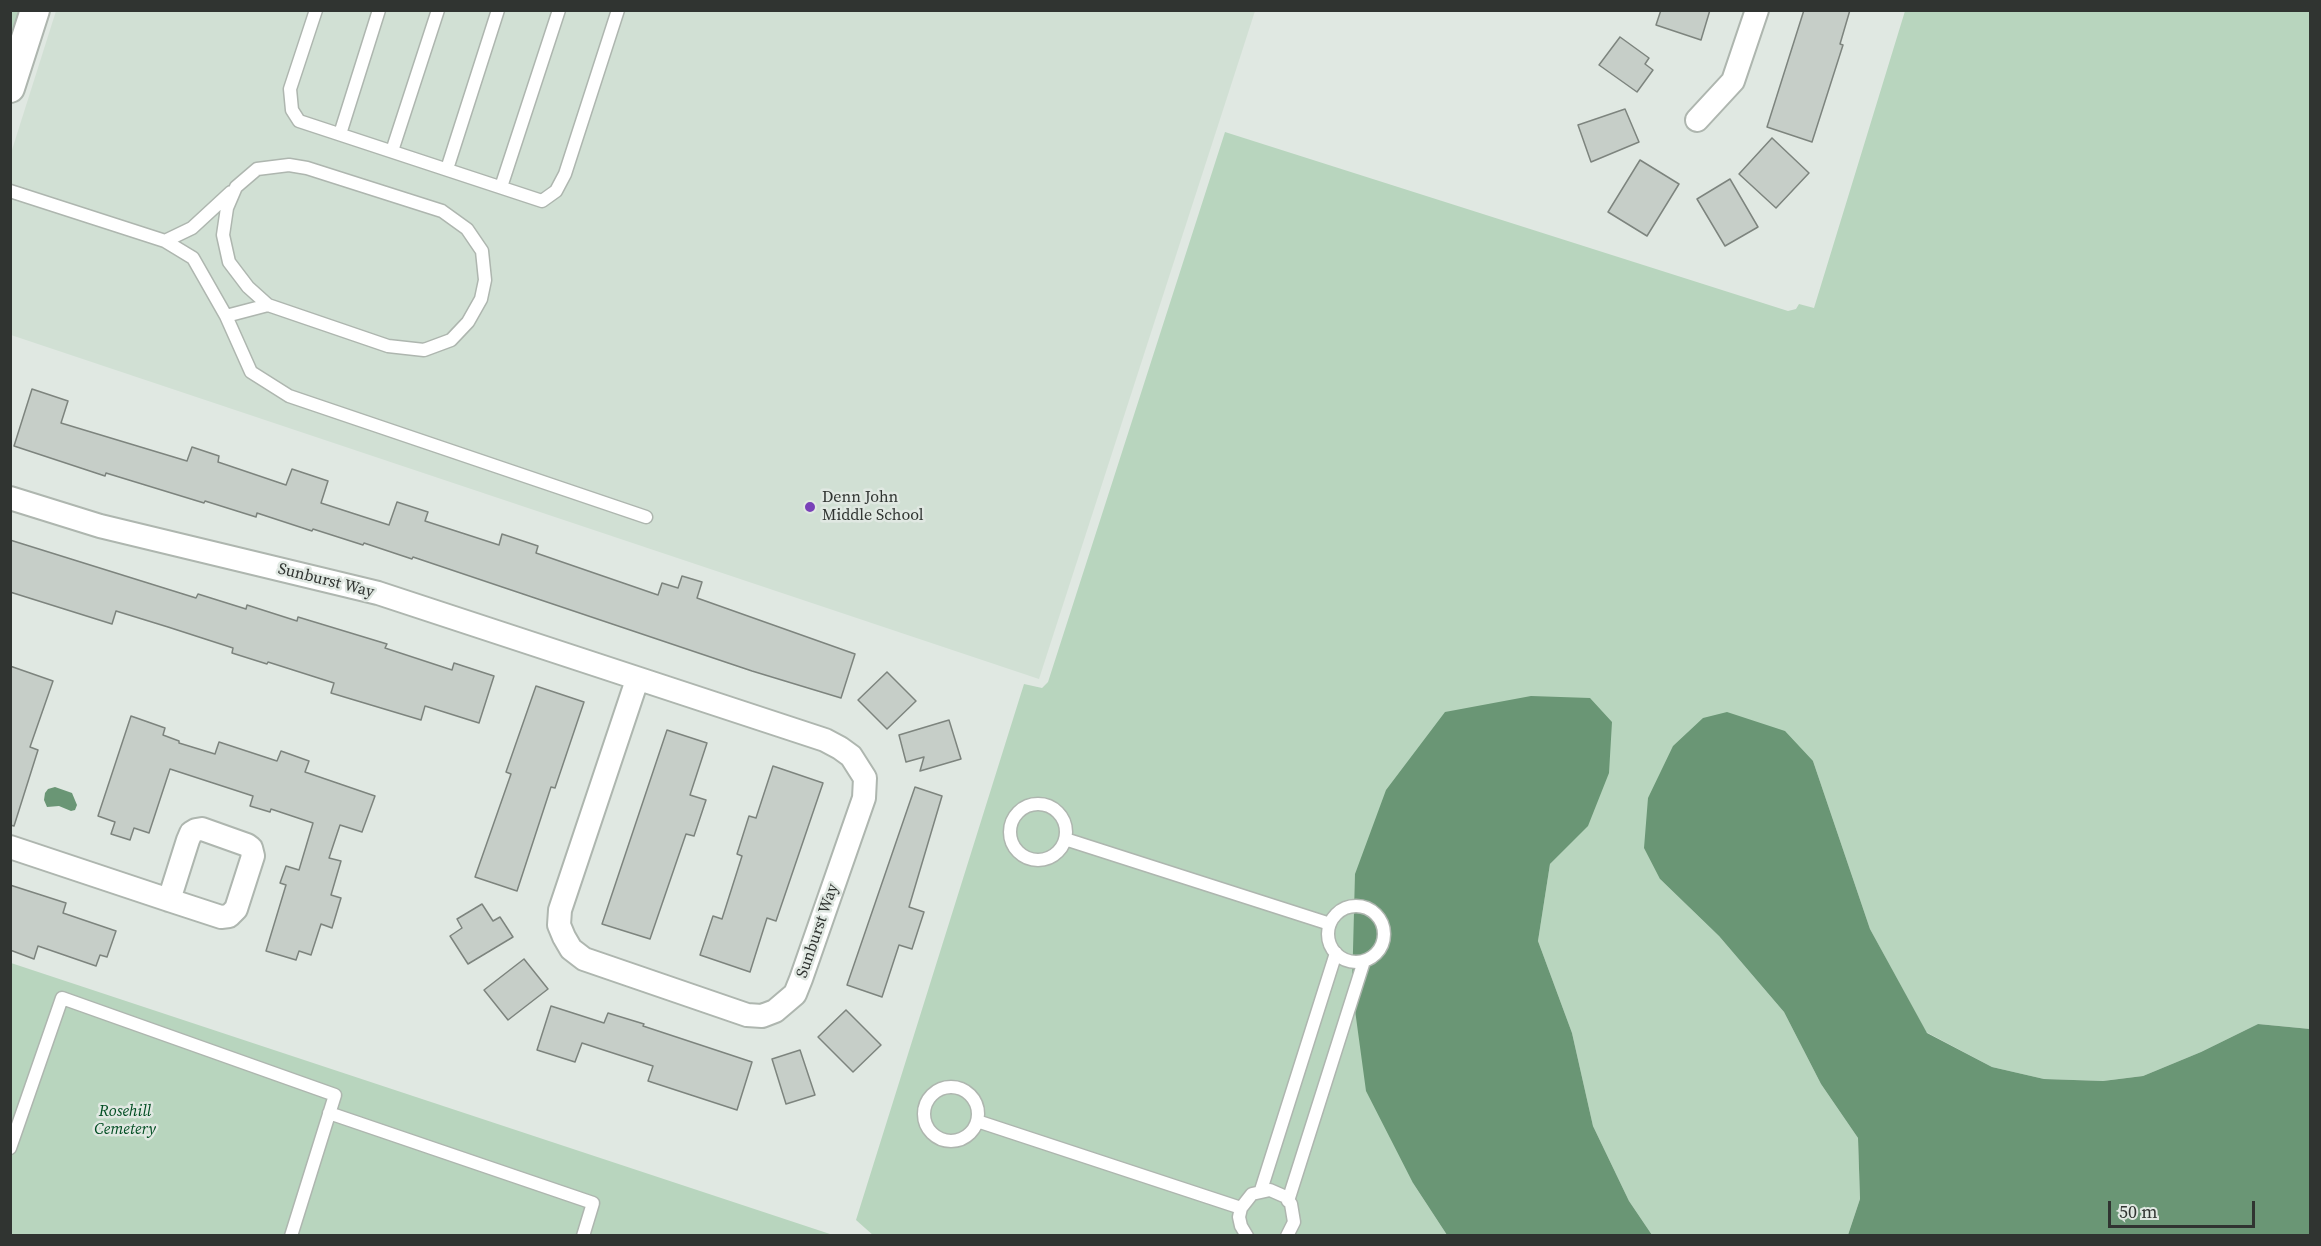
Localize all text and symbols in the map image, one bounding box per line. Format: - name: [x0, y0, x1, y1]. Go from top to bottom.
- place label: Denn John Middle School: [822, 488, 924, 526]
- marker: Denn John Middle School: [803, 500, 817, 514]
- street label: Sunburst Way: [276, 560, 376, 602]
- street label: Sunburst Way: [793, 881, 843, 981]
- park label: Rosehill Cemetery: [94, 1102, 156, 1140]
- scale bar: [2111, 1189, 2258, 1227]
- text: 50 m: [2119, 1199, 2157, 1224]

